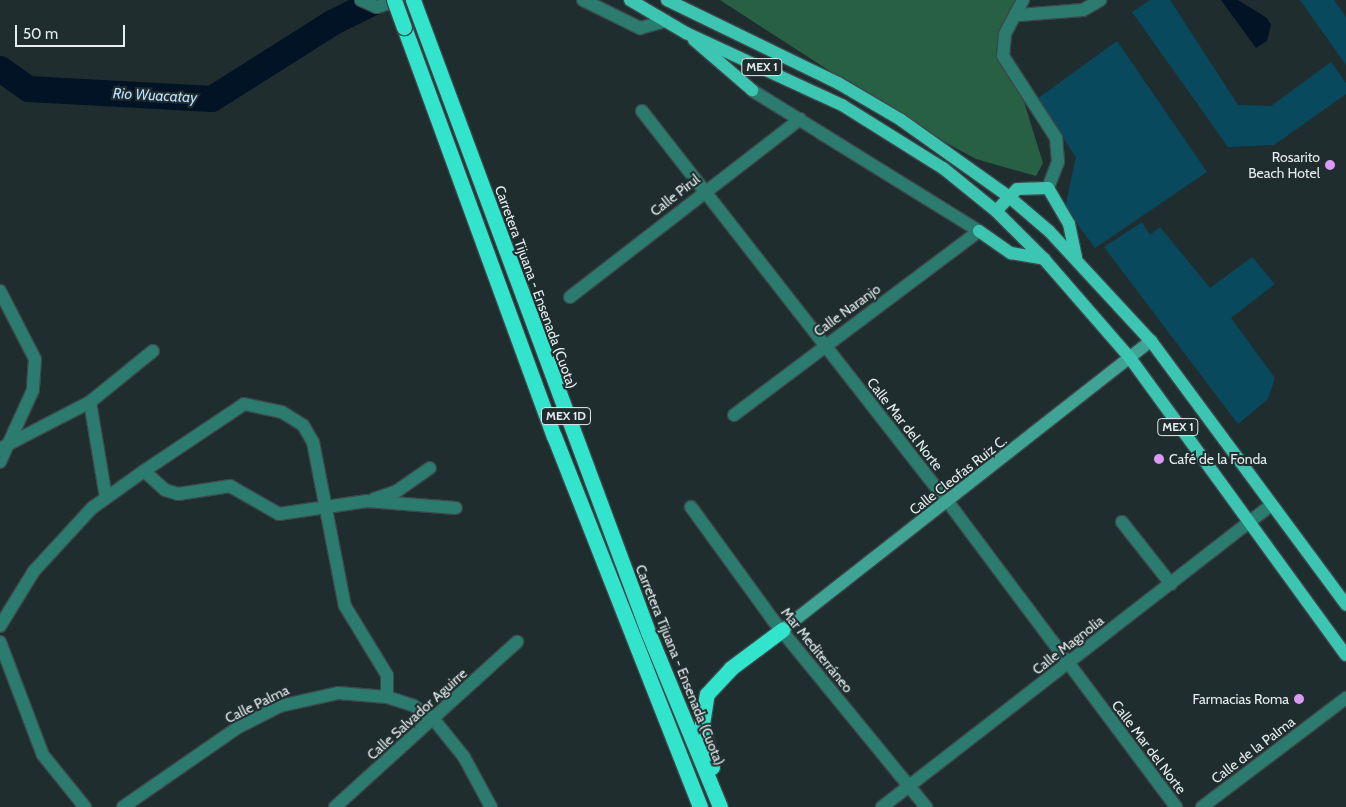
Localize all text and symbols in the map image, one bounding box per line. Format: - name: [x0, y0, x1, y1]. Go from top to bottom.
- scale bar: [18, 15, 128, 47]
- text: 50 m: [23, 25, 58, 43]
- road number: MEX 1: [741, 58, 783, 76]
- water label: Rio Wuacatay: [112, 85, 198, 107]
- place label: Rosarito Beach Hotel: [1248, 149, 1320, 182]
- marker: Rosarito Beach Hotel: [1324, 159, 1336, 171]
- street label: Calle Pirul: [647, 170, 703, 220]
- street label: Carretera Tijuana - Ensenada (Cuota): [491, 183, 581, 391]
- street label: Calle Naranjo: [810, 280, 884, 340]
- street label: Calle Mar del Norte: [864, 374, 946, 474]
- road number: MEX 1D: [540, 406, 592, 426]
- road number: MEX 1: [1157, 418, 1199, 437]
- street label: Calle Cleofas Ruiz C.: [906, 432, 1010, 518]
- place label: Café de la Fonda: [1169, 451, 1267, 467]
- marker: Café de la Fonda: [1153, 453, 1165, 465]
- street label: Carretera Tijuana - Ensenada (Cuota): [632, 562, 728, 768]
- street label: Mar Mediterráneo: [778, 604, 856, 696]
- street label: Calle Magnolia: [1029, 612, 1107, 678]
- street label: Calle Salvador Aguirre: [364, 665, 470, 763]
- street label: Calle Palma: [222, 681, 292, 727]
- place label: Farmacias Roma: [1192, 691, 1289, 707]
- marker: Farmacias Roma: [1293, 693, 1305, 705]
- street label: Calle Mar del Norte: [1108, 697, 1190, 797]
- street label: Calle de la Palma: [1208, 713, 1298, 787]

